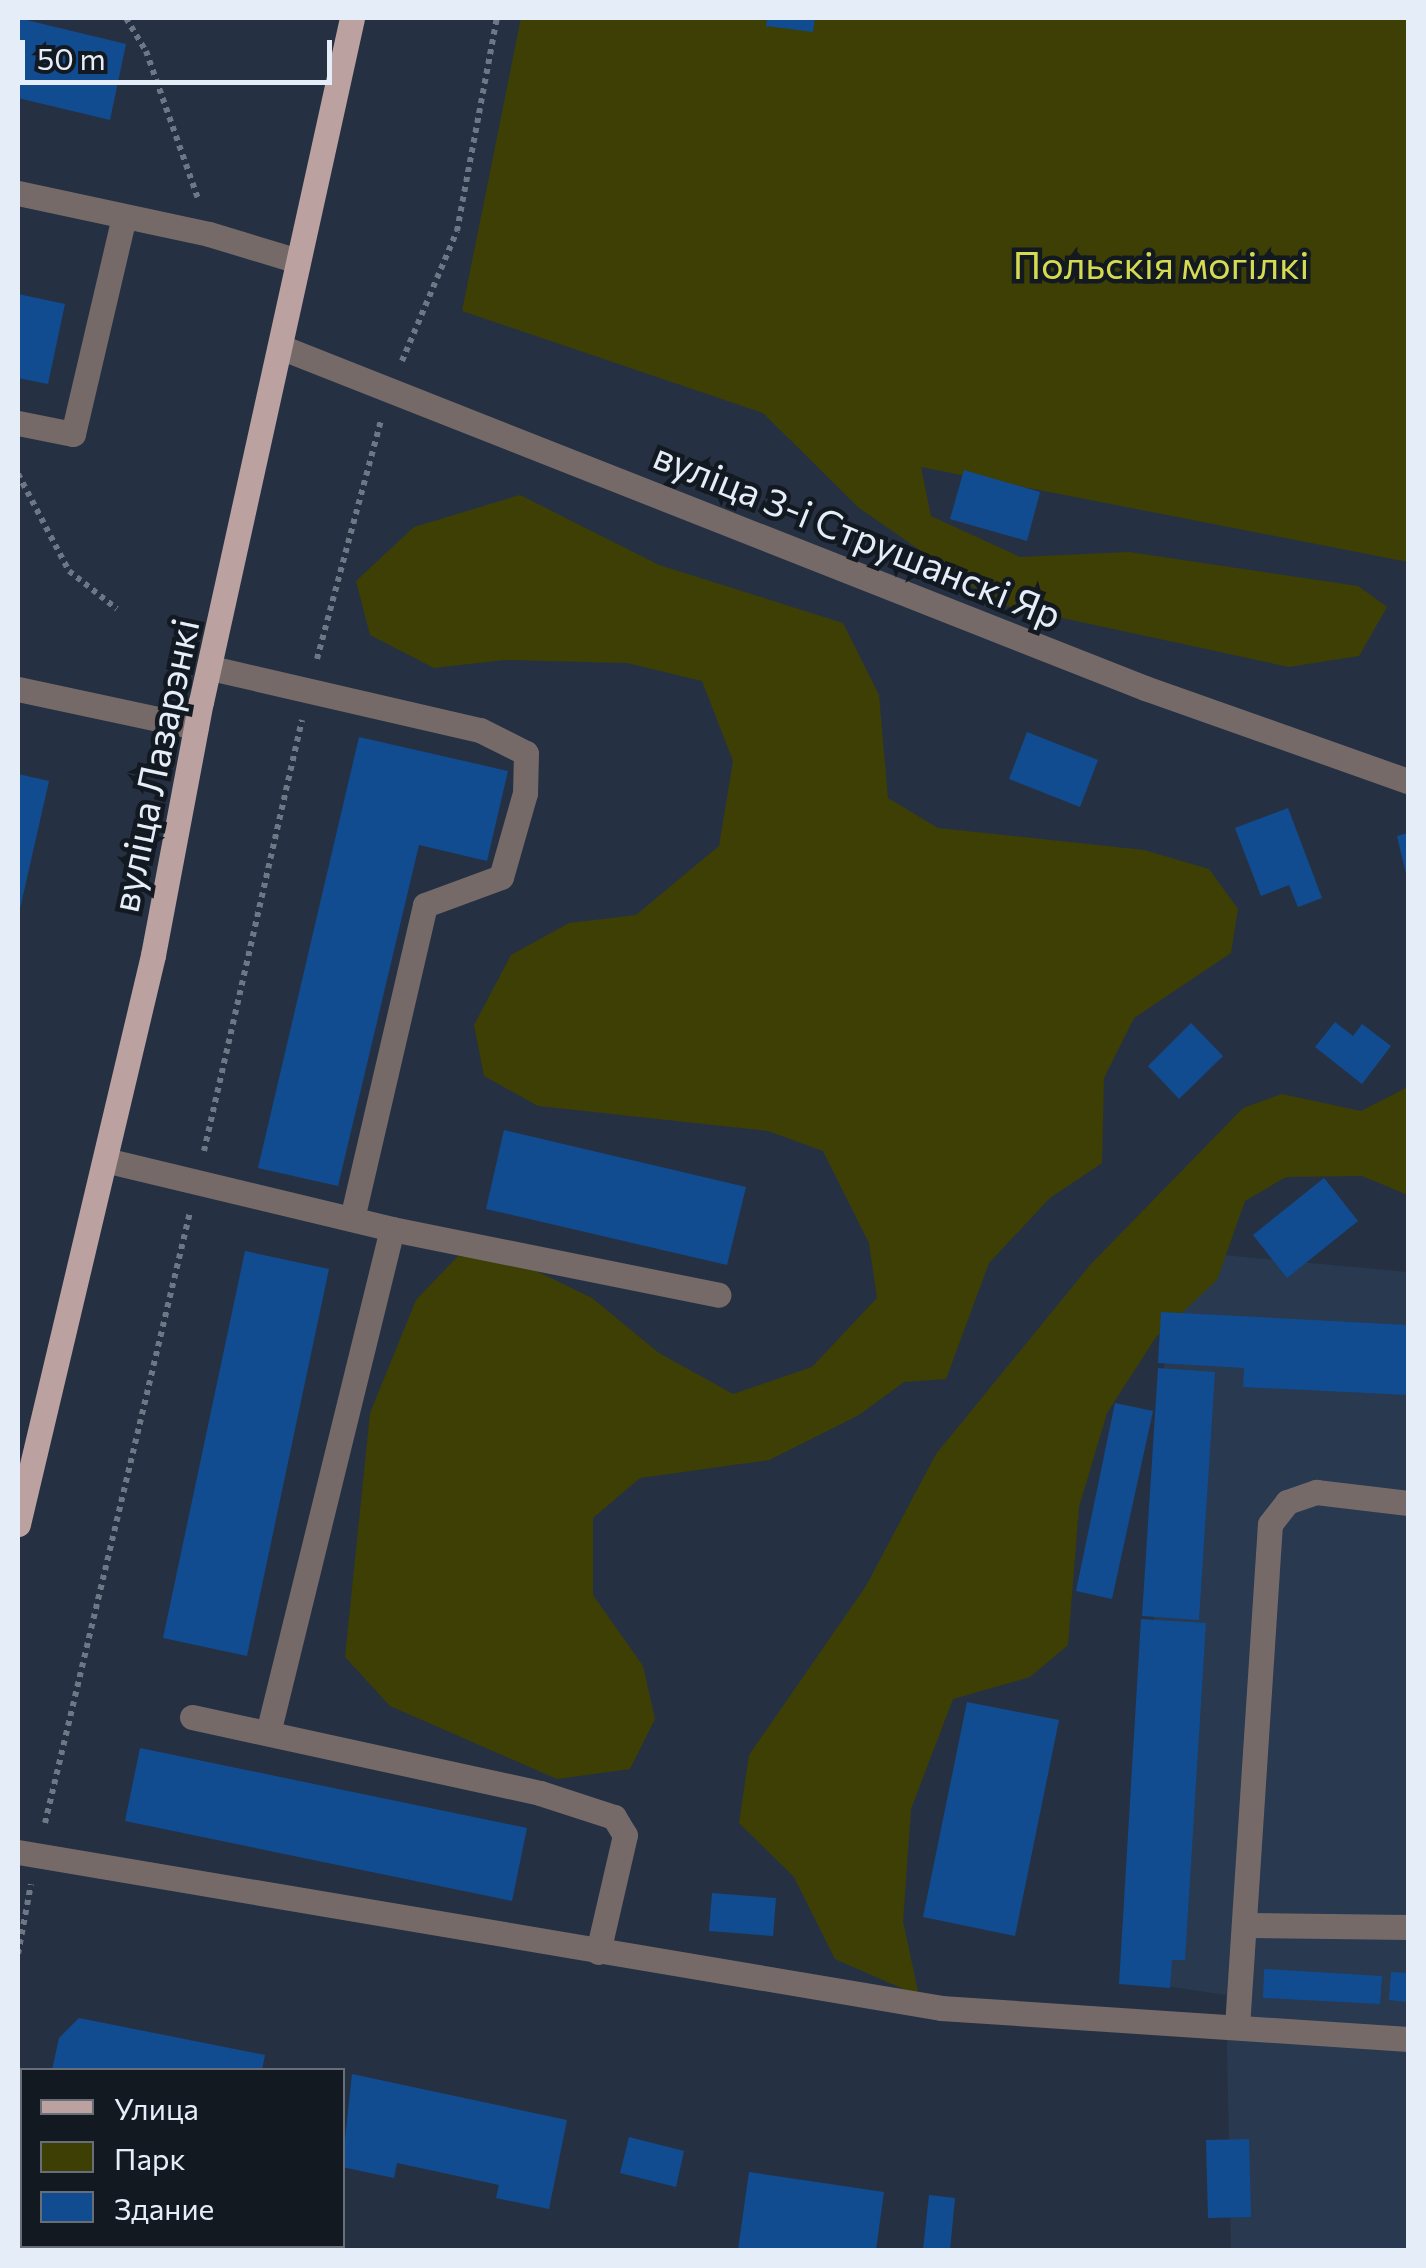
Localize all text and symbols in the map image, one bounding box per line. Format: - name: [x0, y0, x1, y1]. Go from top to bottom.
- scale bar: [25, 20, 338, 82]
- text: 50 m: [37, 39, 106, 76]
- park label: Польскія могілкі: [1013, 241, 1309, 287]
- street label: вуліца 3-і Струшанскі Яр: [648, 431, 1068, 637]
- street label: вуліца Лазарэнкі: [101, 614, 207, 916]
- legend: [20, 2068, 345, 2248]
- text: Улица: [114, 2089, 199, 2126]
- text: Парк: [114, 2139, 186, 2176]
- text: Здание: [114, 2189, 214, 2226]

